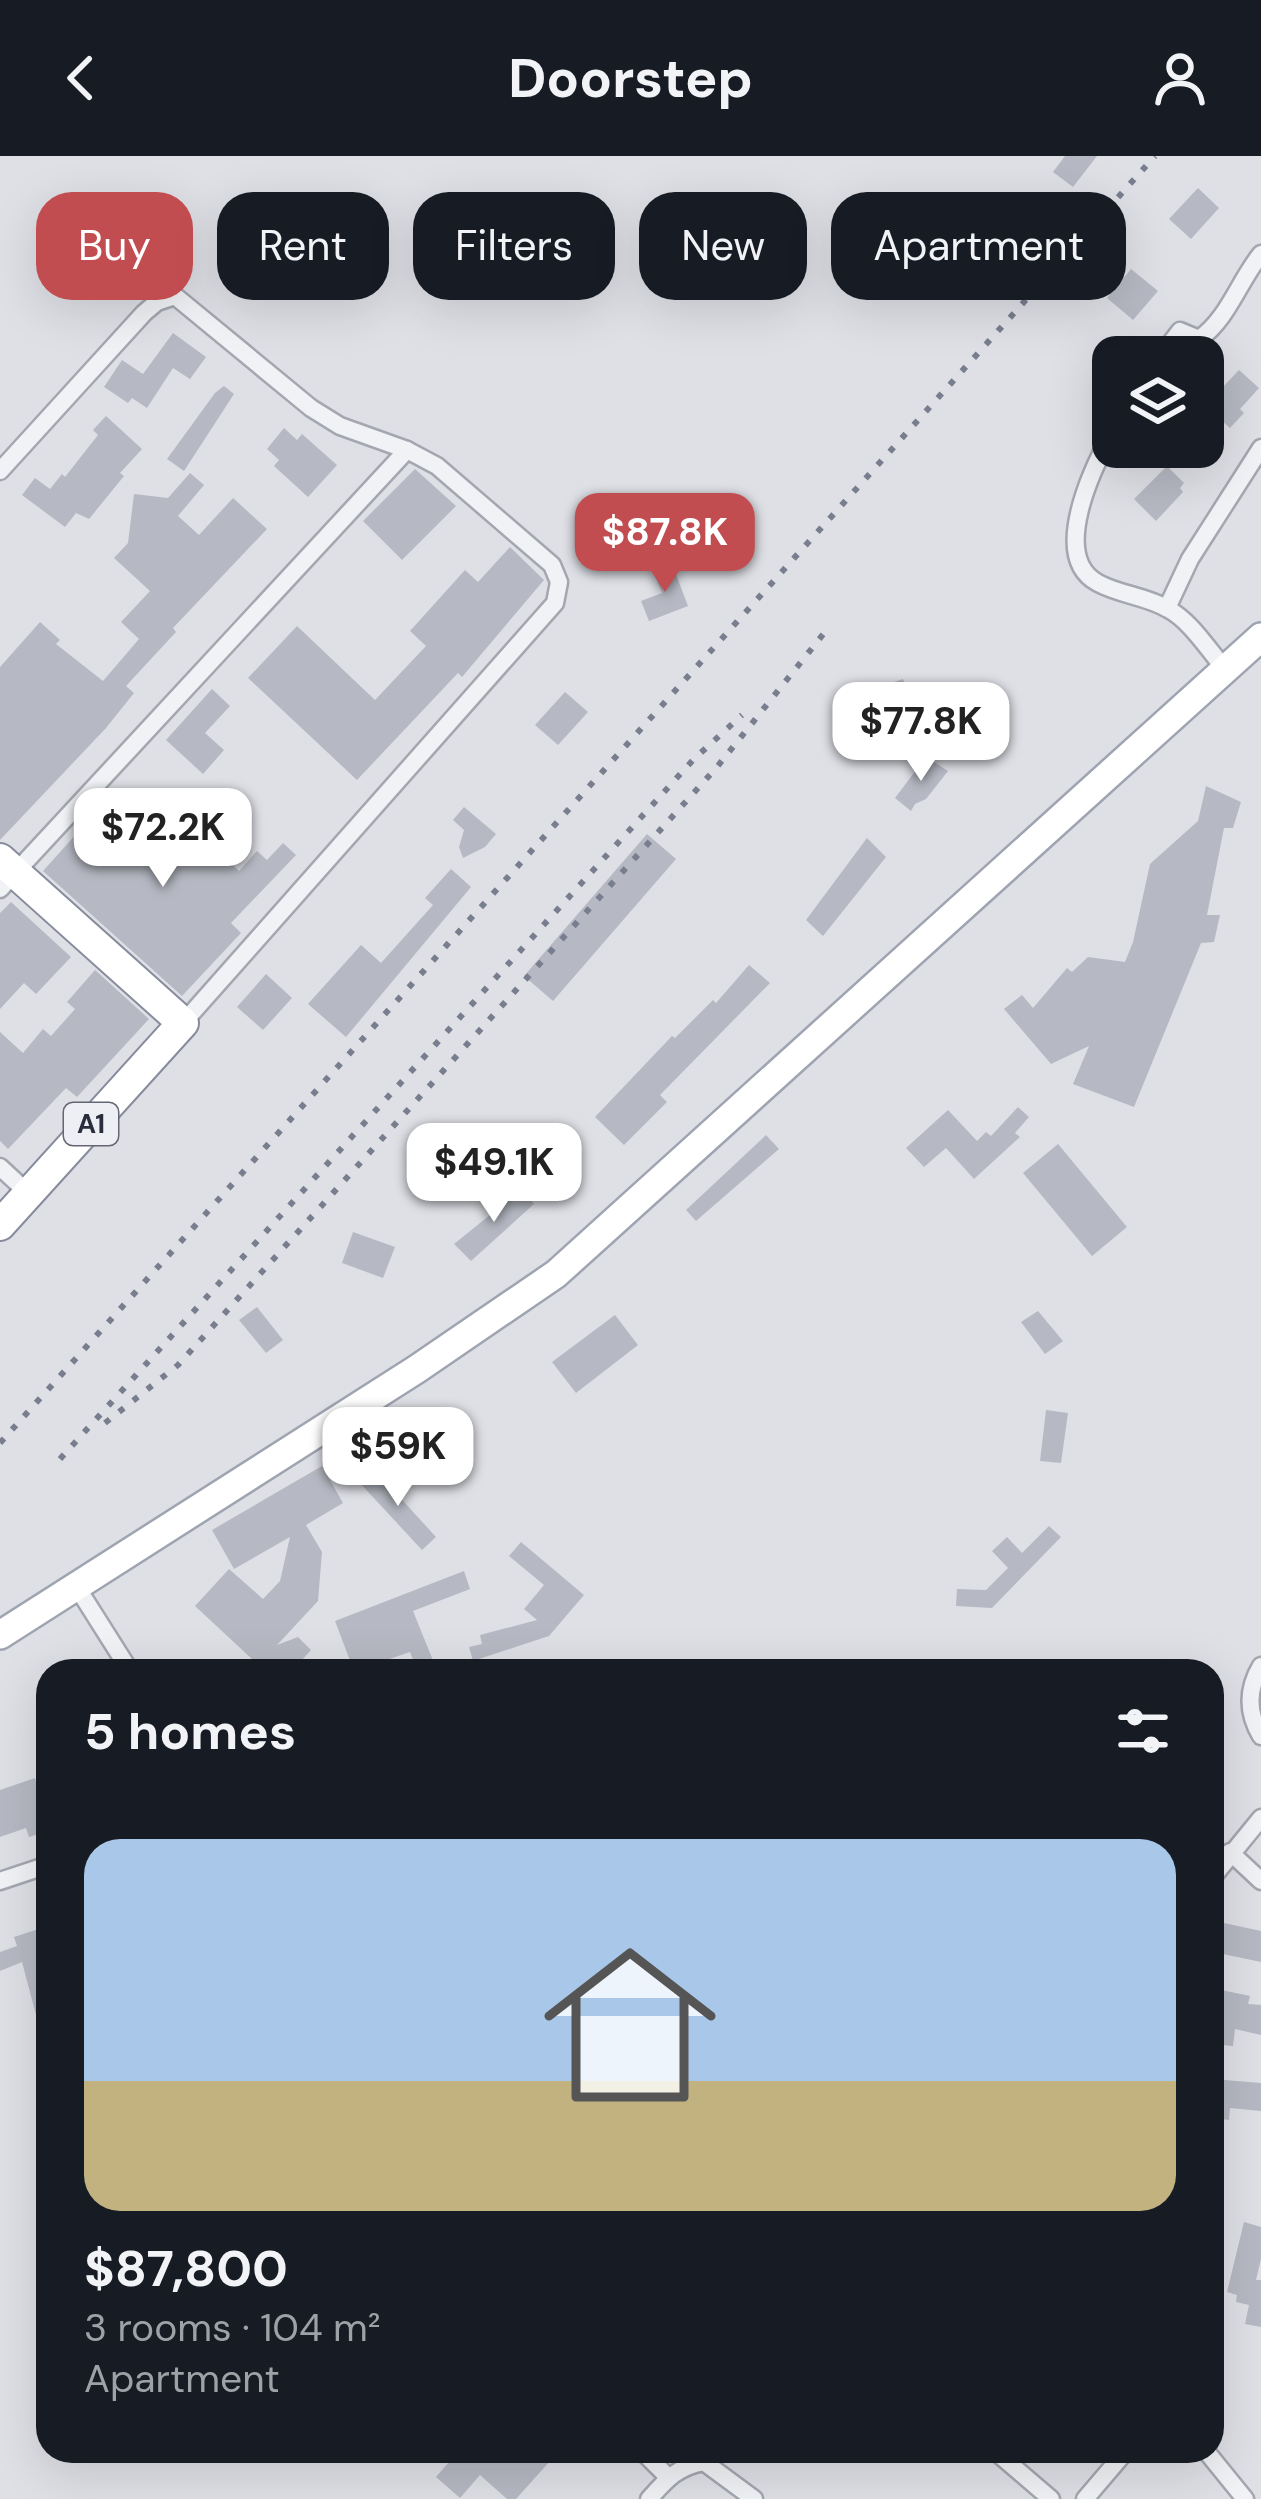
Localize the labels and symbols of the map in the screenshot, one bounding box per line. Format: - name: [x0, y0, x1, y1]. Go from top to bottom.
- pin: $87.8K: [567, 493, 763, 595]
- pin: $77.8K: [823, 682, 1019, 784]
- pin: $72.2K: [65, 788, 261, 890]
- road number: A1: [64, 1103, 118, 1145]
- pin: $49.1K: [396, 1123, 592, 1225]
- pin: $59K: [327, 1407, 469, 1509]

